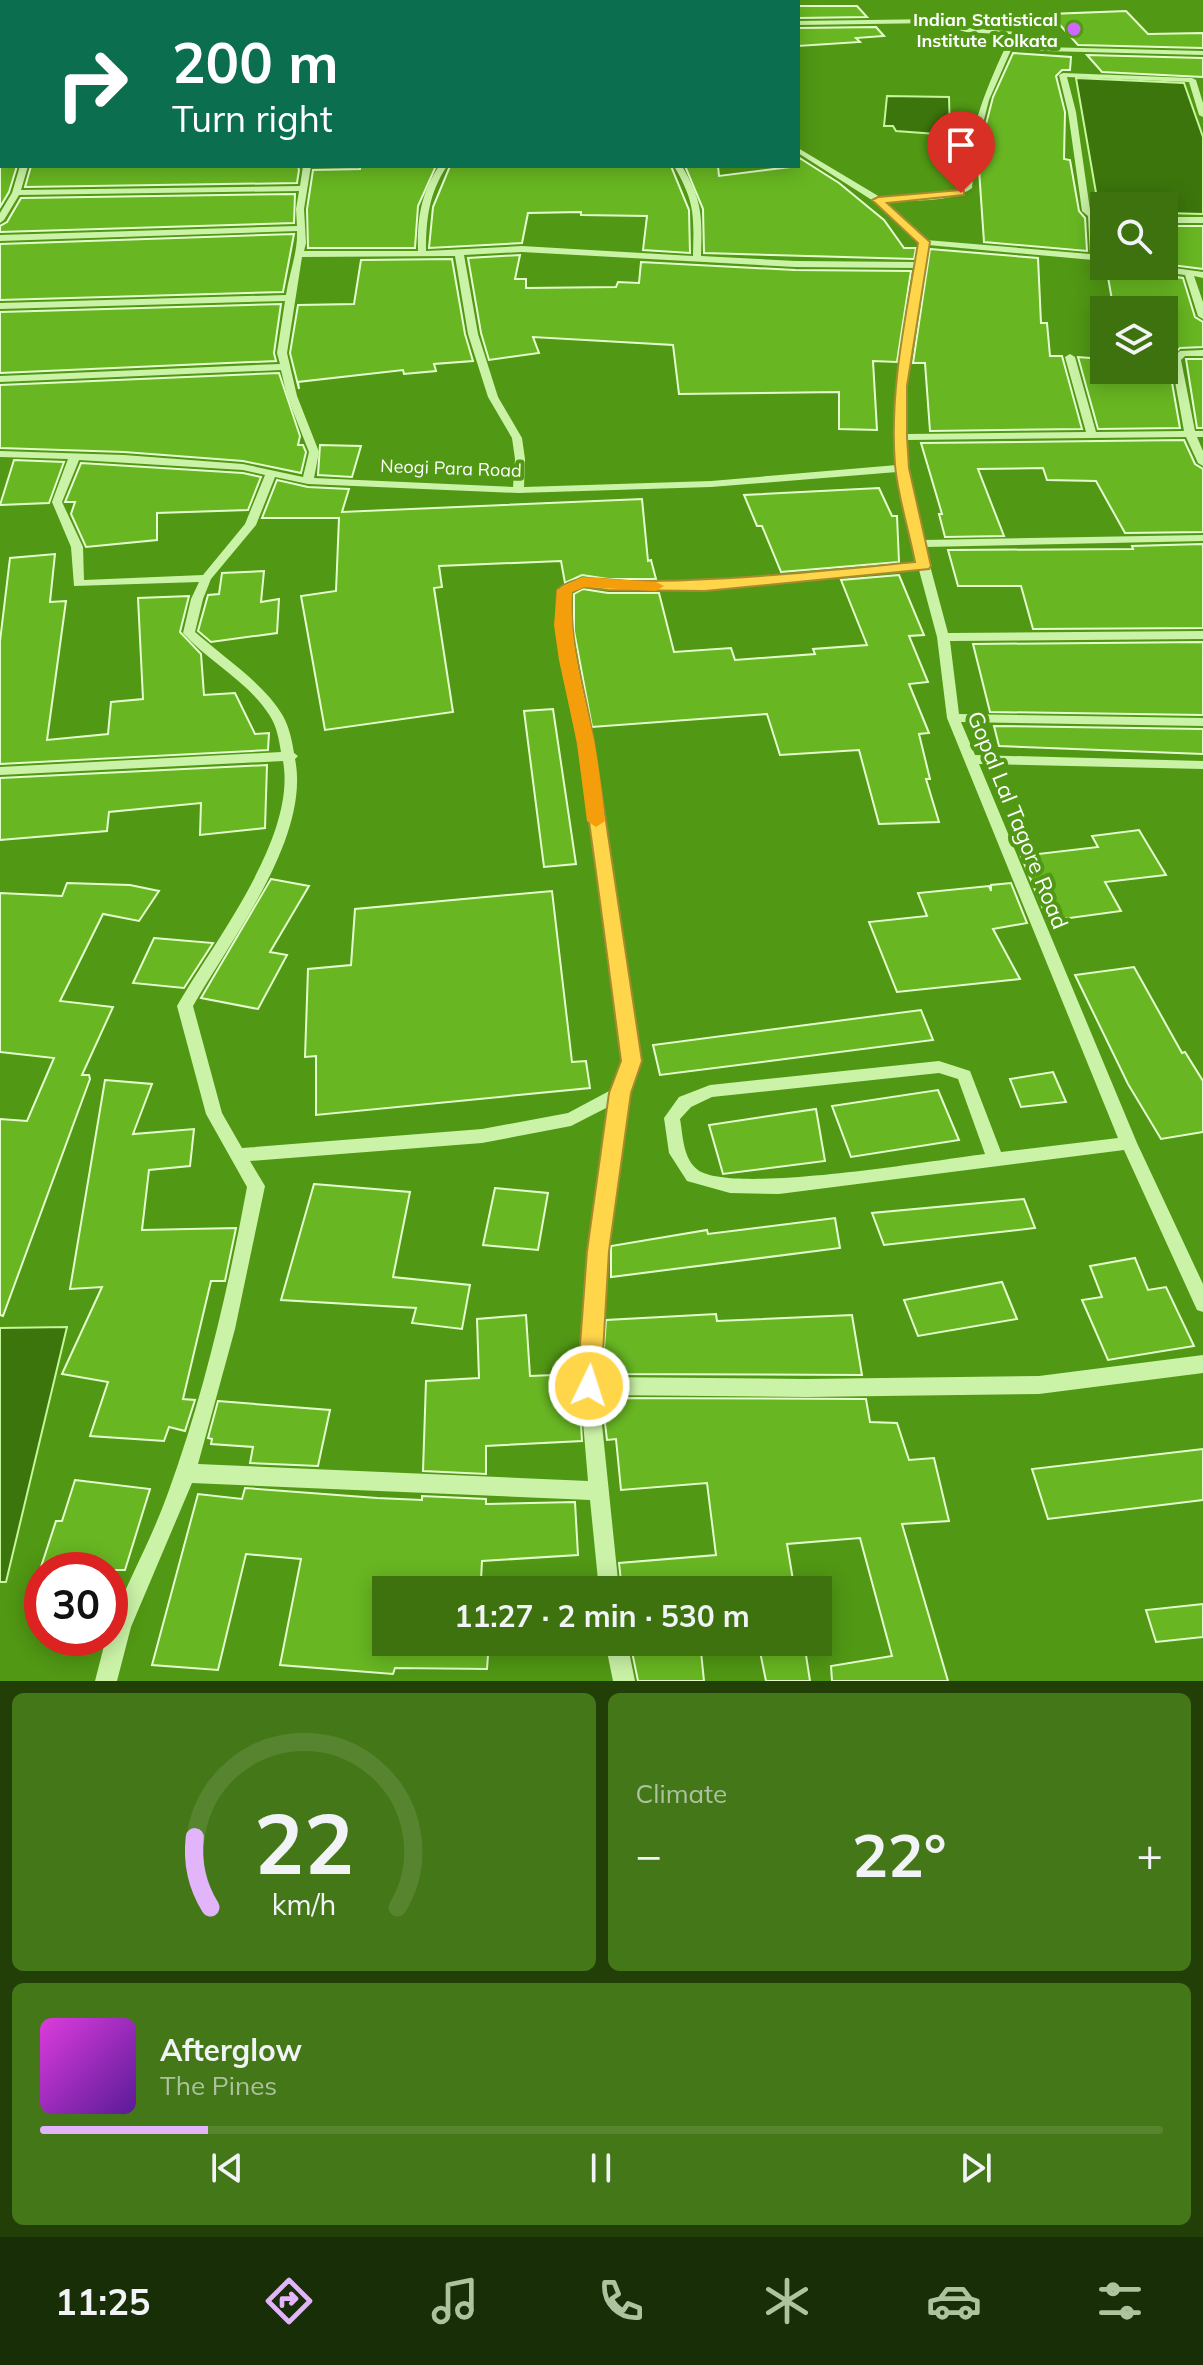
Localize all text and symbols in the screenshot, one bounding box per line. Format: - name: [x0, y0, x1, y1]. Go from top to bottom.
- place label: Indian Statistical Institute Kolkata: [913, 8, 1058, 52]
- marker: Indian Statistical Institute Kolkata: [1065, 20, 1083, 38]
- text: 200 m: [172, 27, 339, 97]
- icon: right: [40, 32, 144, 136]
- text: Turn right: [172, 96, 333, 141]
- pin: [927, 111, 995, 193]
- icon: arrive: [939, 123, 983, 167]
- map controls: [1090, 192, 1178, 384]
- button: search: [1090, 192, 1178, 280]
- button: layers: [1090, 296, 1178, 384]
- street label: Neogi Para Road: [380, 454, 522, 482]
- street label: Gopal Lal Tagore Road: [962, 707, 1074, 933]
- position arrow: [547, 1344, 631, 1428]
- speed limit sign: 30: [24, 1552, 128, 1656]
- text: 11:27 · 2 min · 530 m: [454, 1597, 750, 1635]
- text: Climate: [636, 1777, 727, 1810]
- text: 22: [254, 1790, 354, 1895]
- text: 22°: [852, 1817, 947, 1892]
- text: −: [636, 1827, 662, 1882]
- text: +: [1137, 1827, 1163, 1882]
- text: km/h: [271, 1886, 336, 1922]
- text: Afterglow: [160, 2031, 302, 2069]
- text: The Pines: [160, 2069, 277, 2102]
- icon: previous: [205, 2146, 249, 2190]
- icon: pause: [579, 2146, 623, 2190]
- icon: next: [954, 2146, 998, 2190]
- icon: directions: [261, 2273, 317, 2329]
- icon: music: [427, 2273, 483, 2329]
- icon: phone: [593, 2273, 649, 2329]
- icon: climate: [759, 2273, 815, 2329]
- icon: car: [926, 2273, 982, 2329]
- icon: filters: [1092, 2273, 1148, 2329]
- text: 11:25: [55, 2279, 150, 2324]

